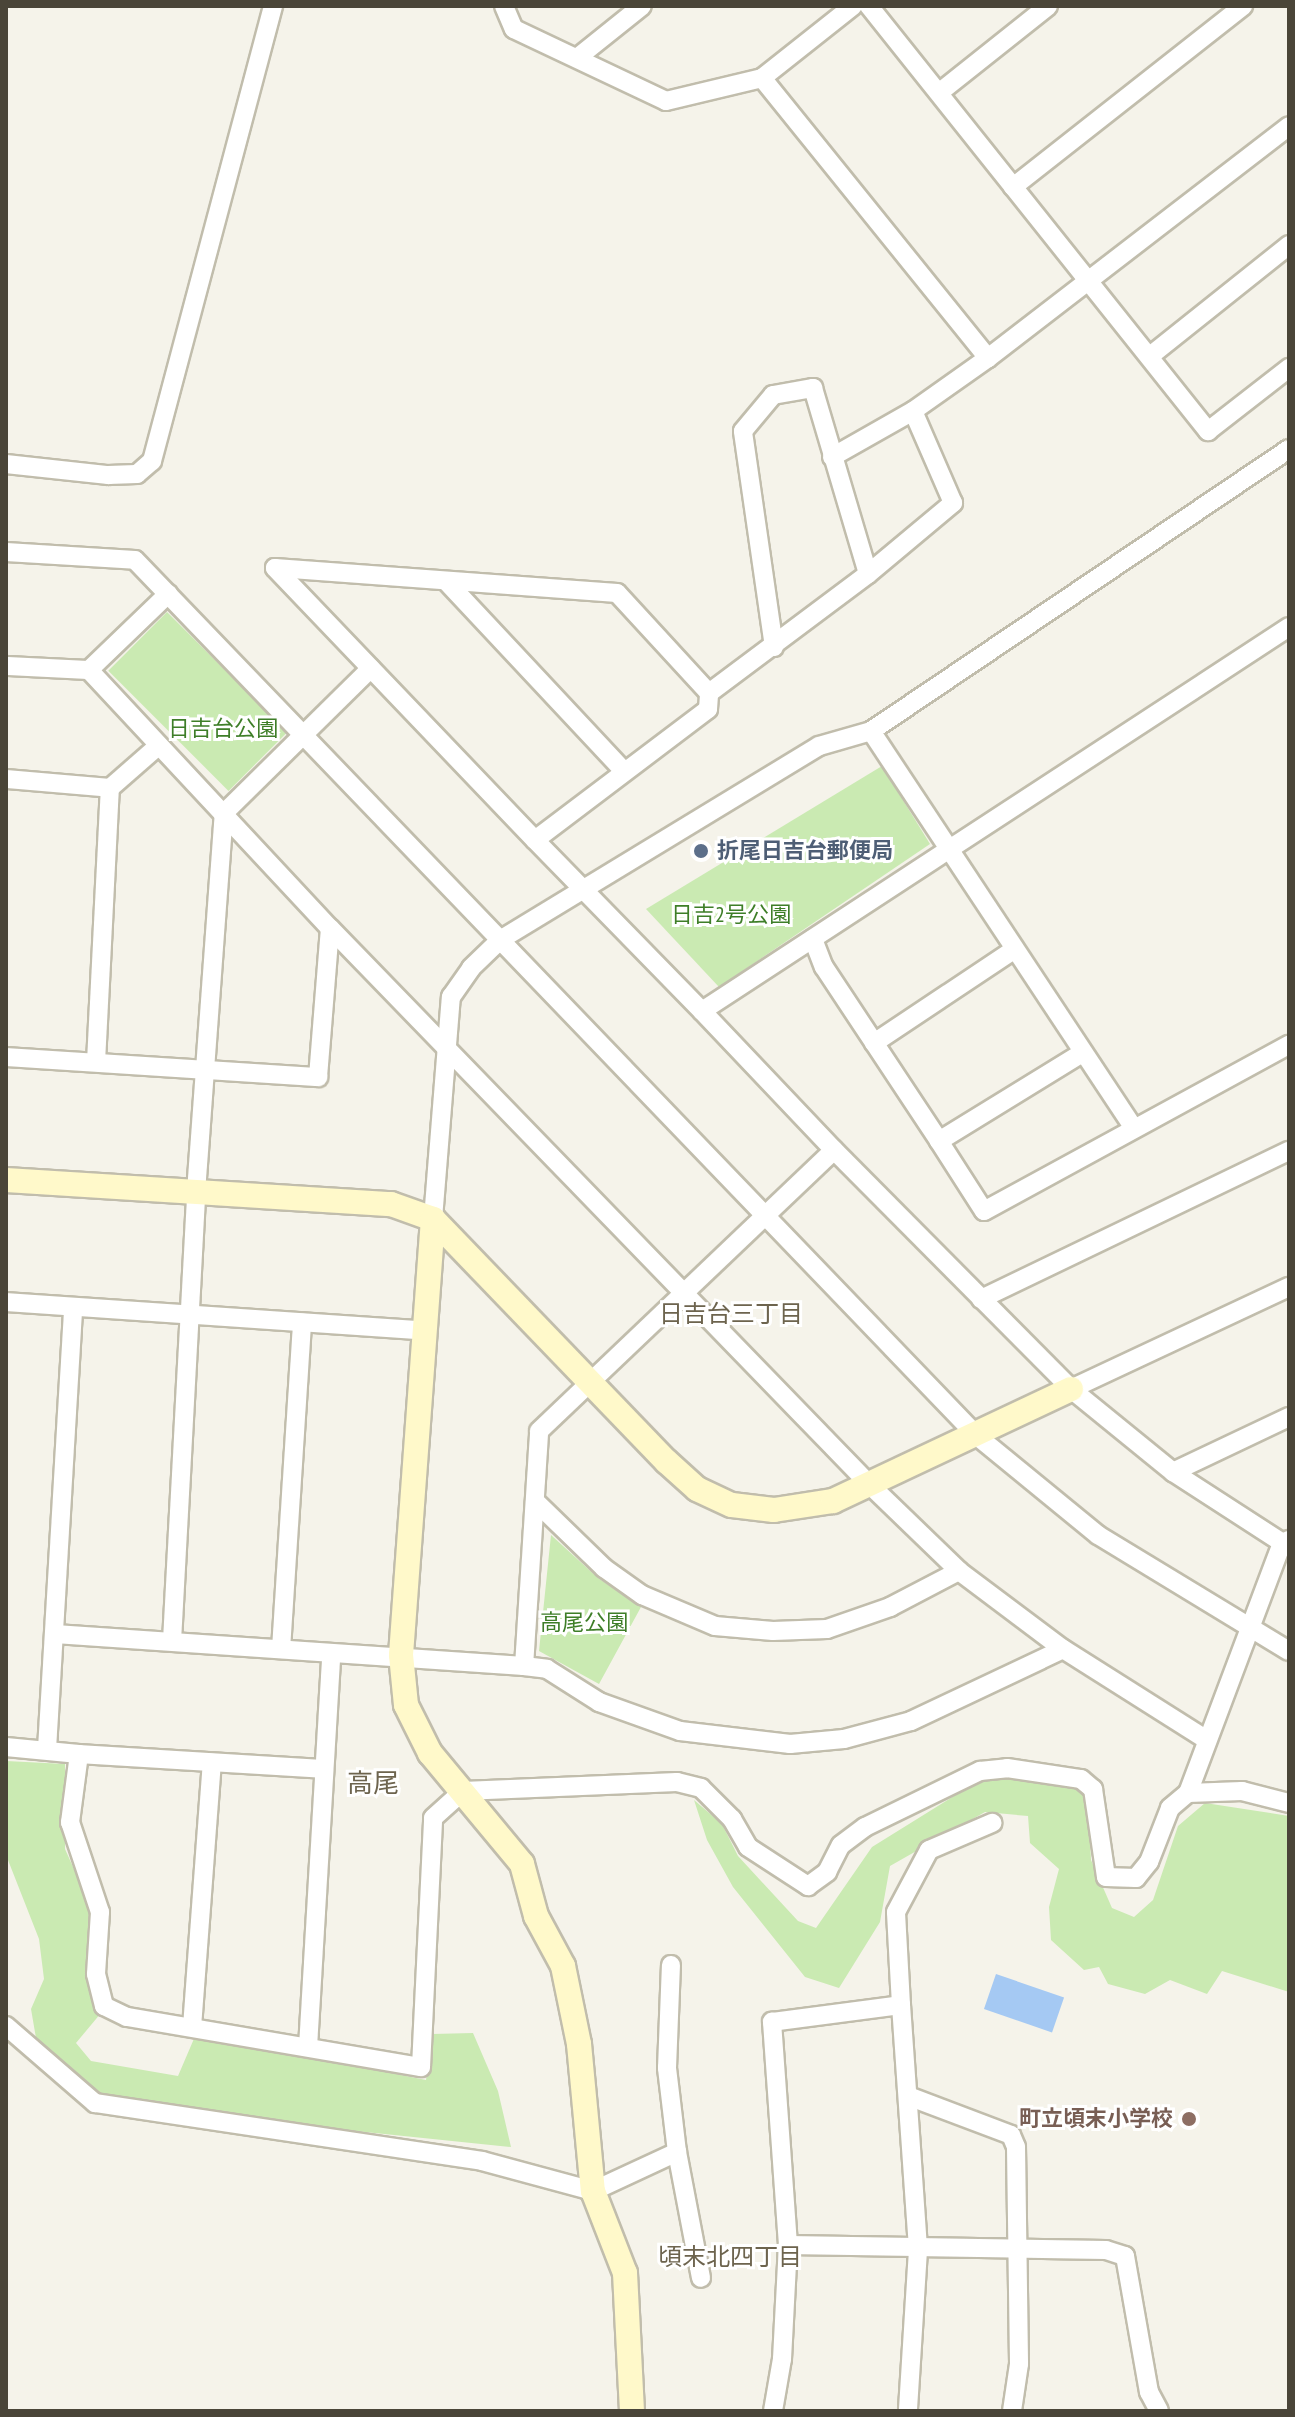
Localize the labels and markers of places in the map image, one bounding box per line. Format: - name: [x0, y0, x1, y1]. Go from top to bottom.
- place label: 折尾日吉台郵便局: [717, 838, 893, 864]
- marker: 折尾日吉台郵便局: [692, 842, 710, 860]
- place label: 町立頃末小学校: [1019, 2106, 1173, 2132]
- marker: 町立頃末小学校: [1180, 2110, 1198, 2128]

